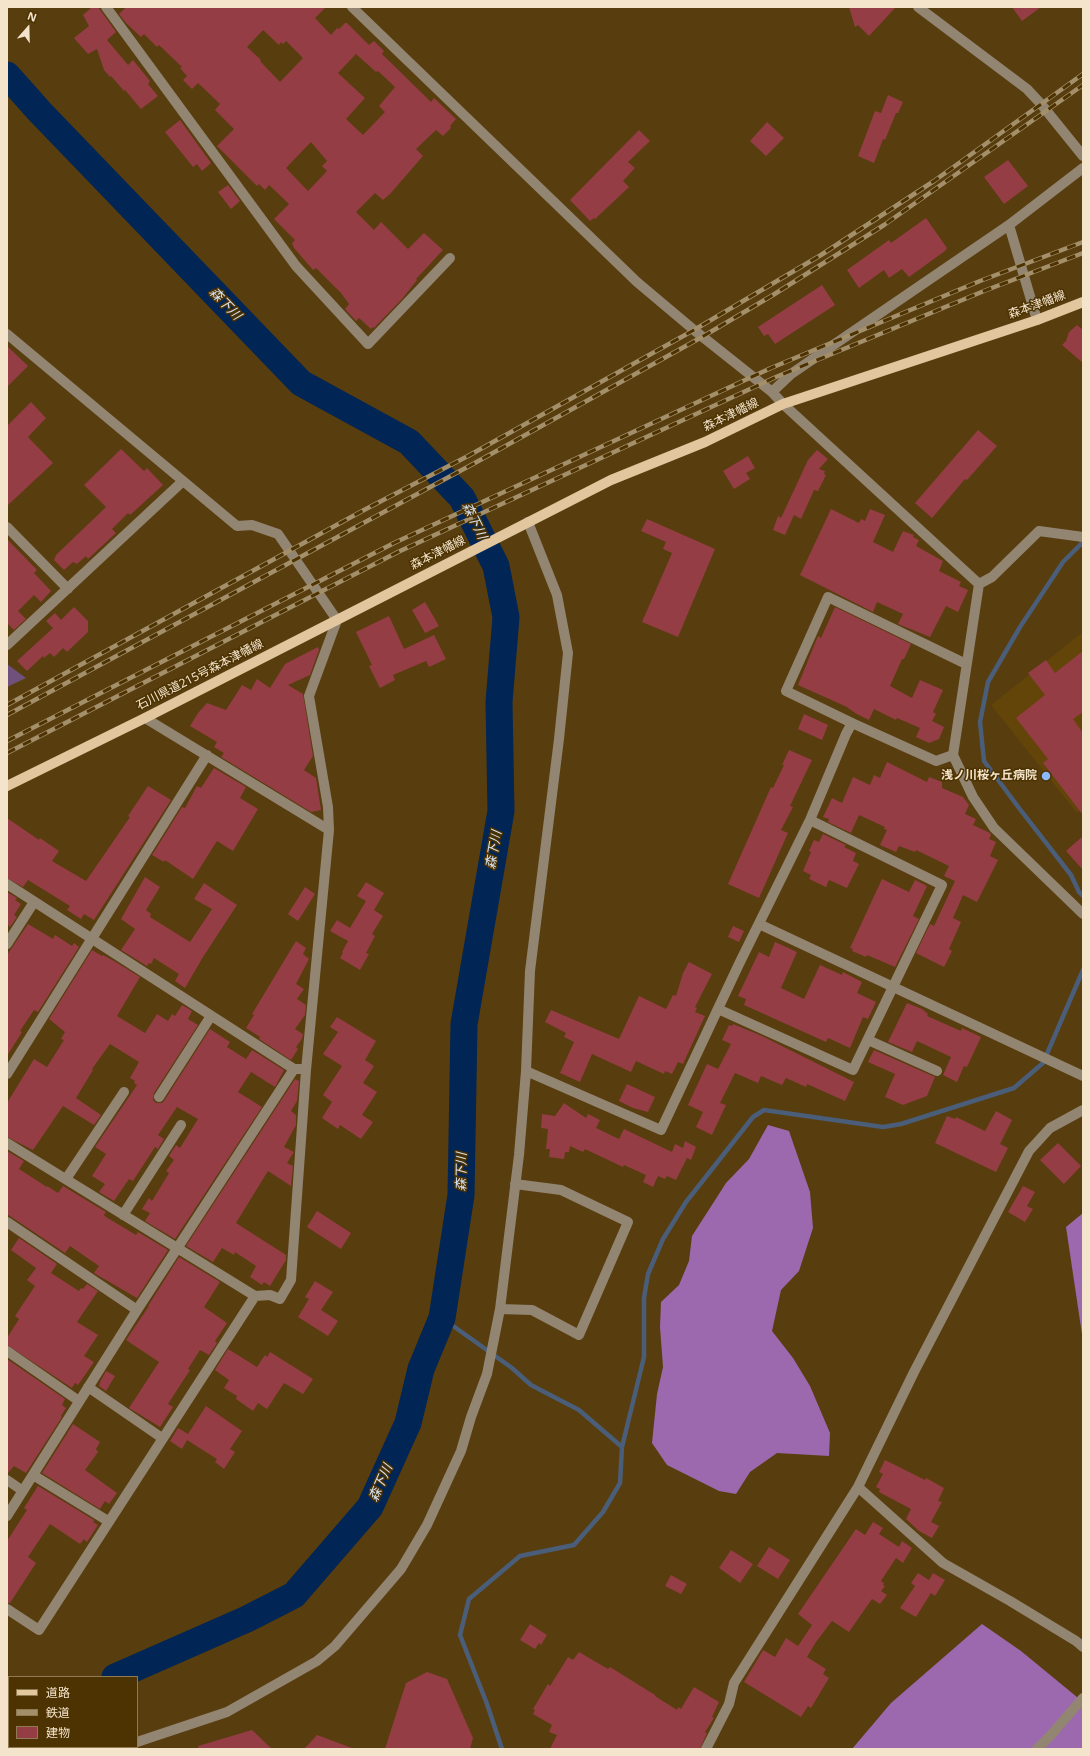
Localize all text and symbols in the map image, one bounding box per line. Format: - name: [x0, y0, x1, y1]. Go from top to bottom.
- north arrow: [8, 8, 48, 48]
- text: N: [25, 8, 39, 25]
- water label: 森下川: [206, 285, 244, 323]
- street label: 森本津幡線: [1006, 288, 1068, 322]
- street label: 森本津幡線: [701, 395, 761, 435]
- water label: 森下川: [458, 500, 490, 542]
- street label: 森本津幡線: [408, 533, 468, 573]
- street label: 石川県道215号森本津幡線: [134, 637, 266, 713]
- place label: 浅ノ川桜ヶ丘病院: [941, 769, 1037, 783]
- marker: 浅ノ川桜ヶ丘病院: [1040, 770, 1052, 782]
- water label: 森下川: [483, 829, 505, 871]
- water label: 森下川: [454, 1152, 470, 1192]
- water label: 森下川: [366, 1462, 396, 1504]
- legend: [8, 1676, 138, 1748]
- text: 道路: [46, 1684, 70, 1701]
- text: 鉄道: [46, 1704, 70, 1721]
- text: 建物: [46, 1724, 70, 1741]

